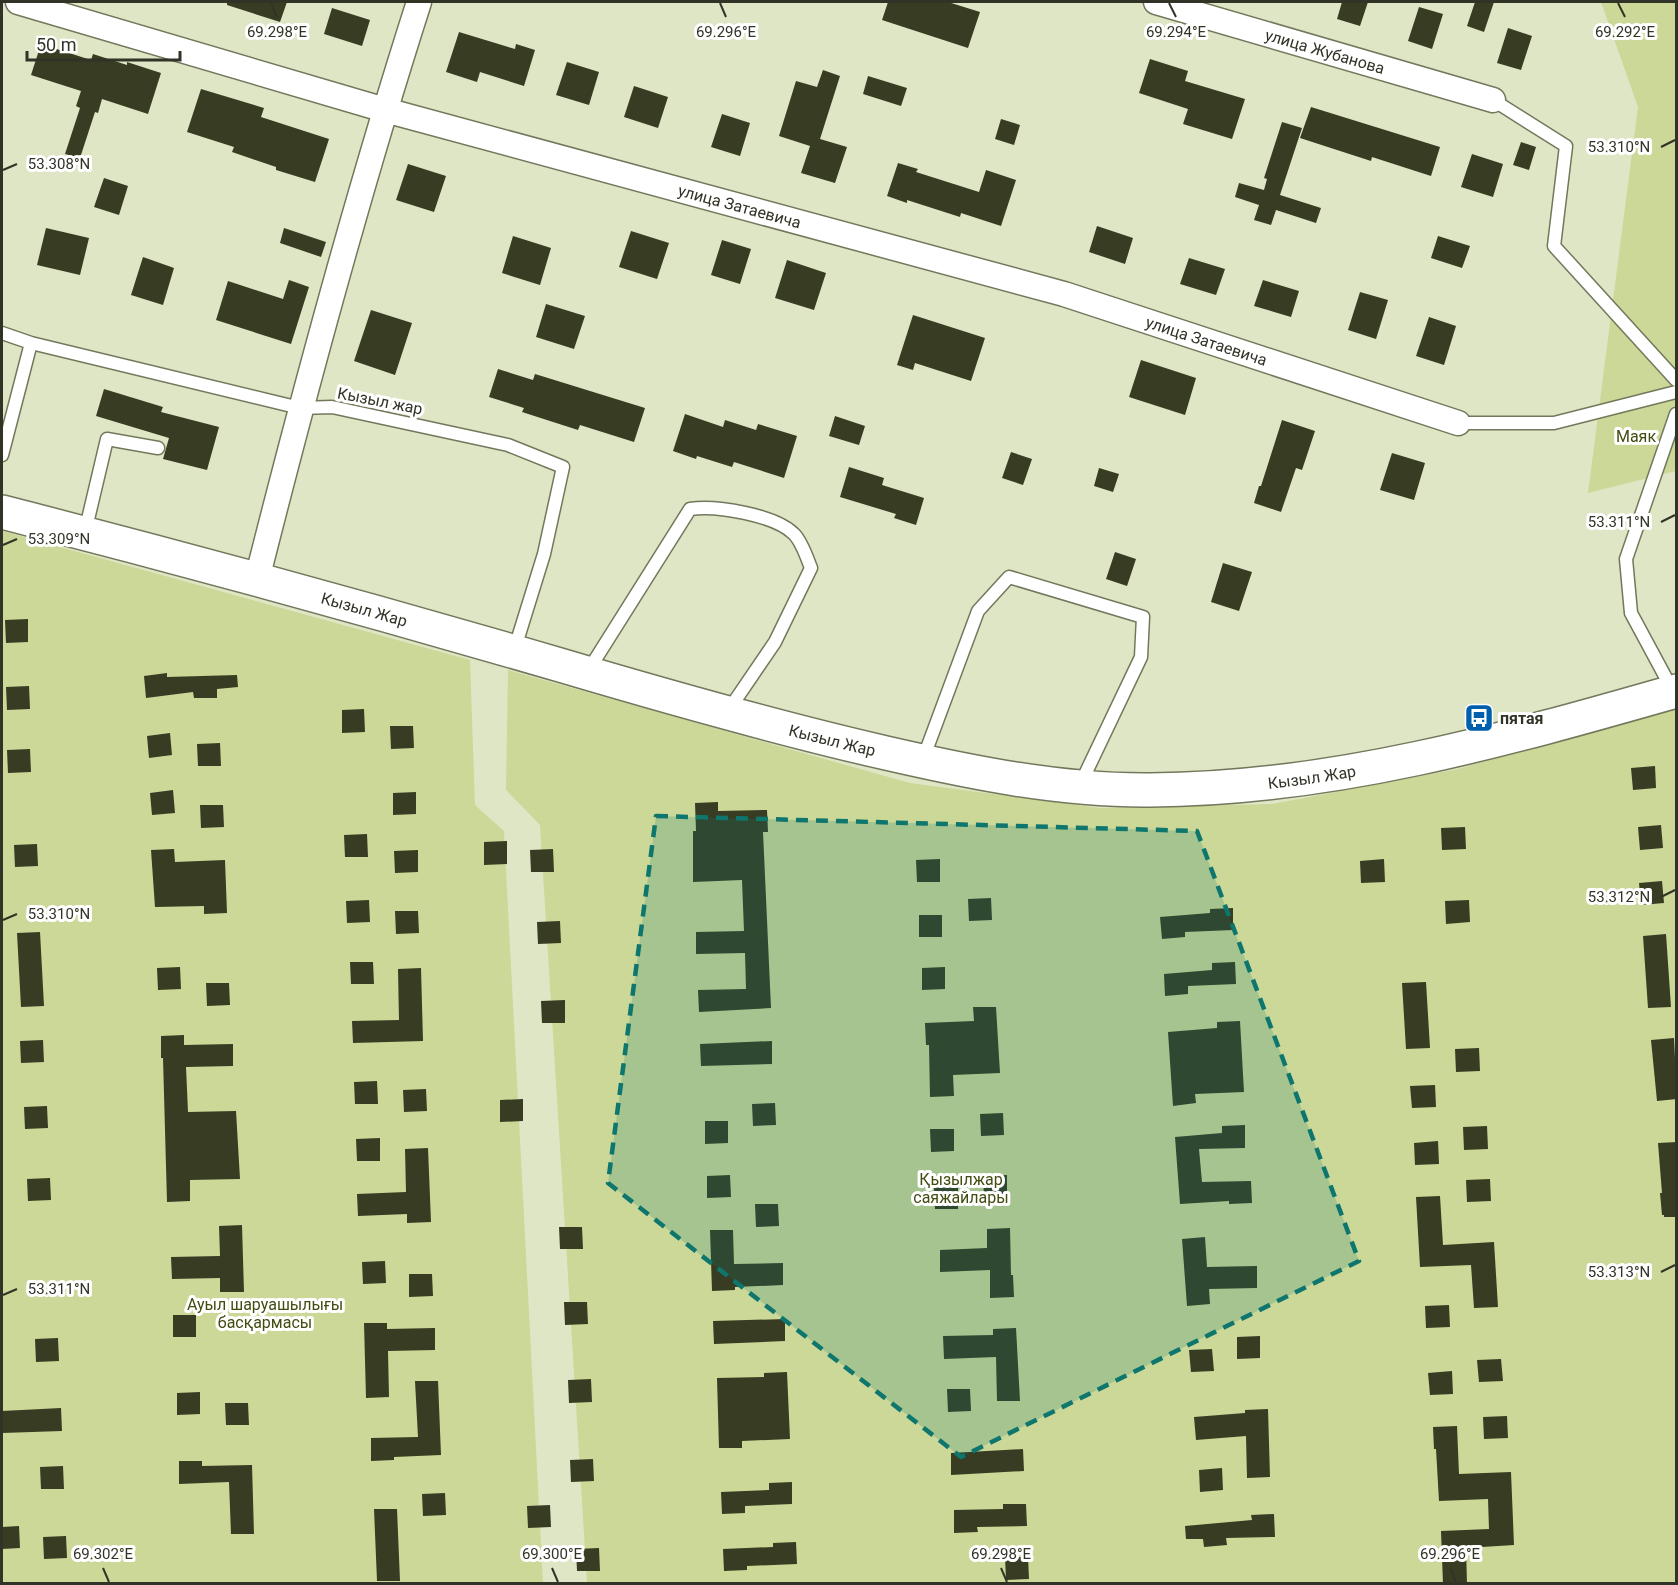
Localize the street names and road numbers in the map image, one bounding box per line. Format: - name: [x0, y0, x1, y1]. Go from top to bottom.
- street label: улица Жубанова: [1263, 25, 1387, 78]
- street label: улица Затаевича: [676, 180, 803, 232]
- street label: улица Затаевича: [1143, 312, 1270, 369]
- street label: Кызыл жар: [336, 383, 424, 419]
- street label: Кызыл Жар: [319, 588, 409, 630]
- street label: Кызыл Жар: [787, 720, 877, 760]
- street label: Кызыл Жар: [1267, 761, 1357, 792]

